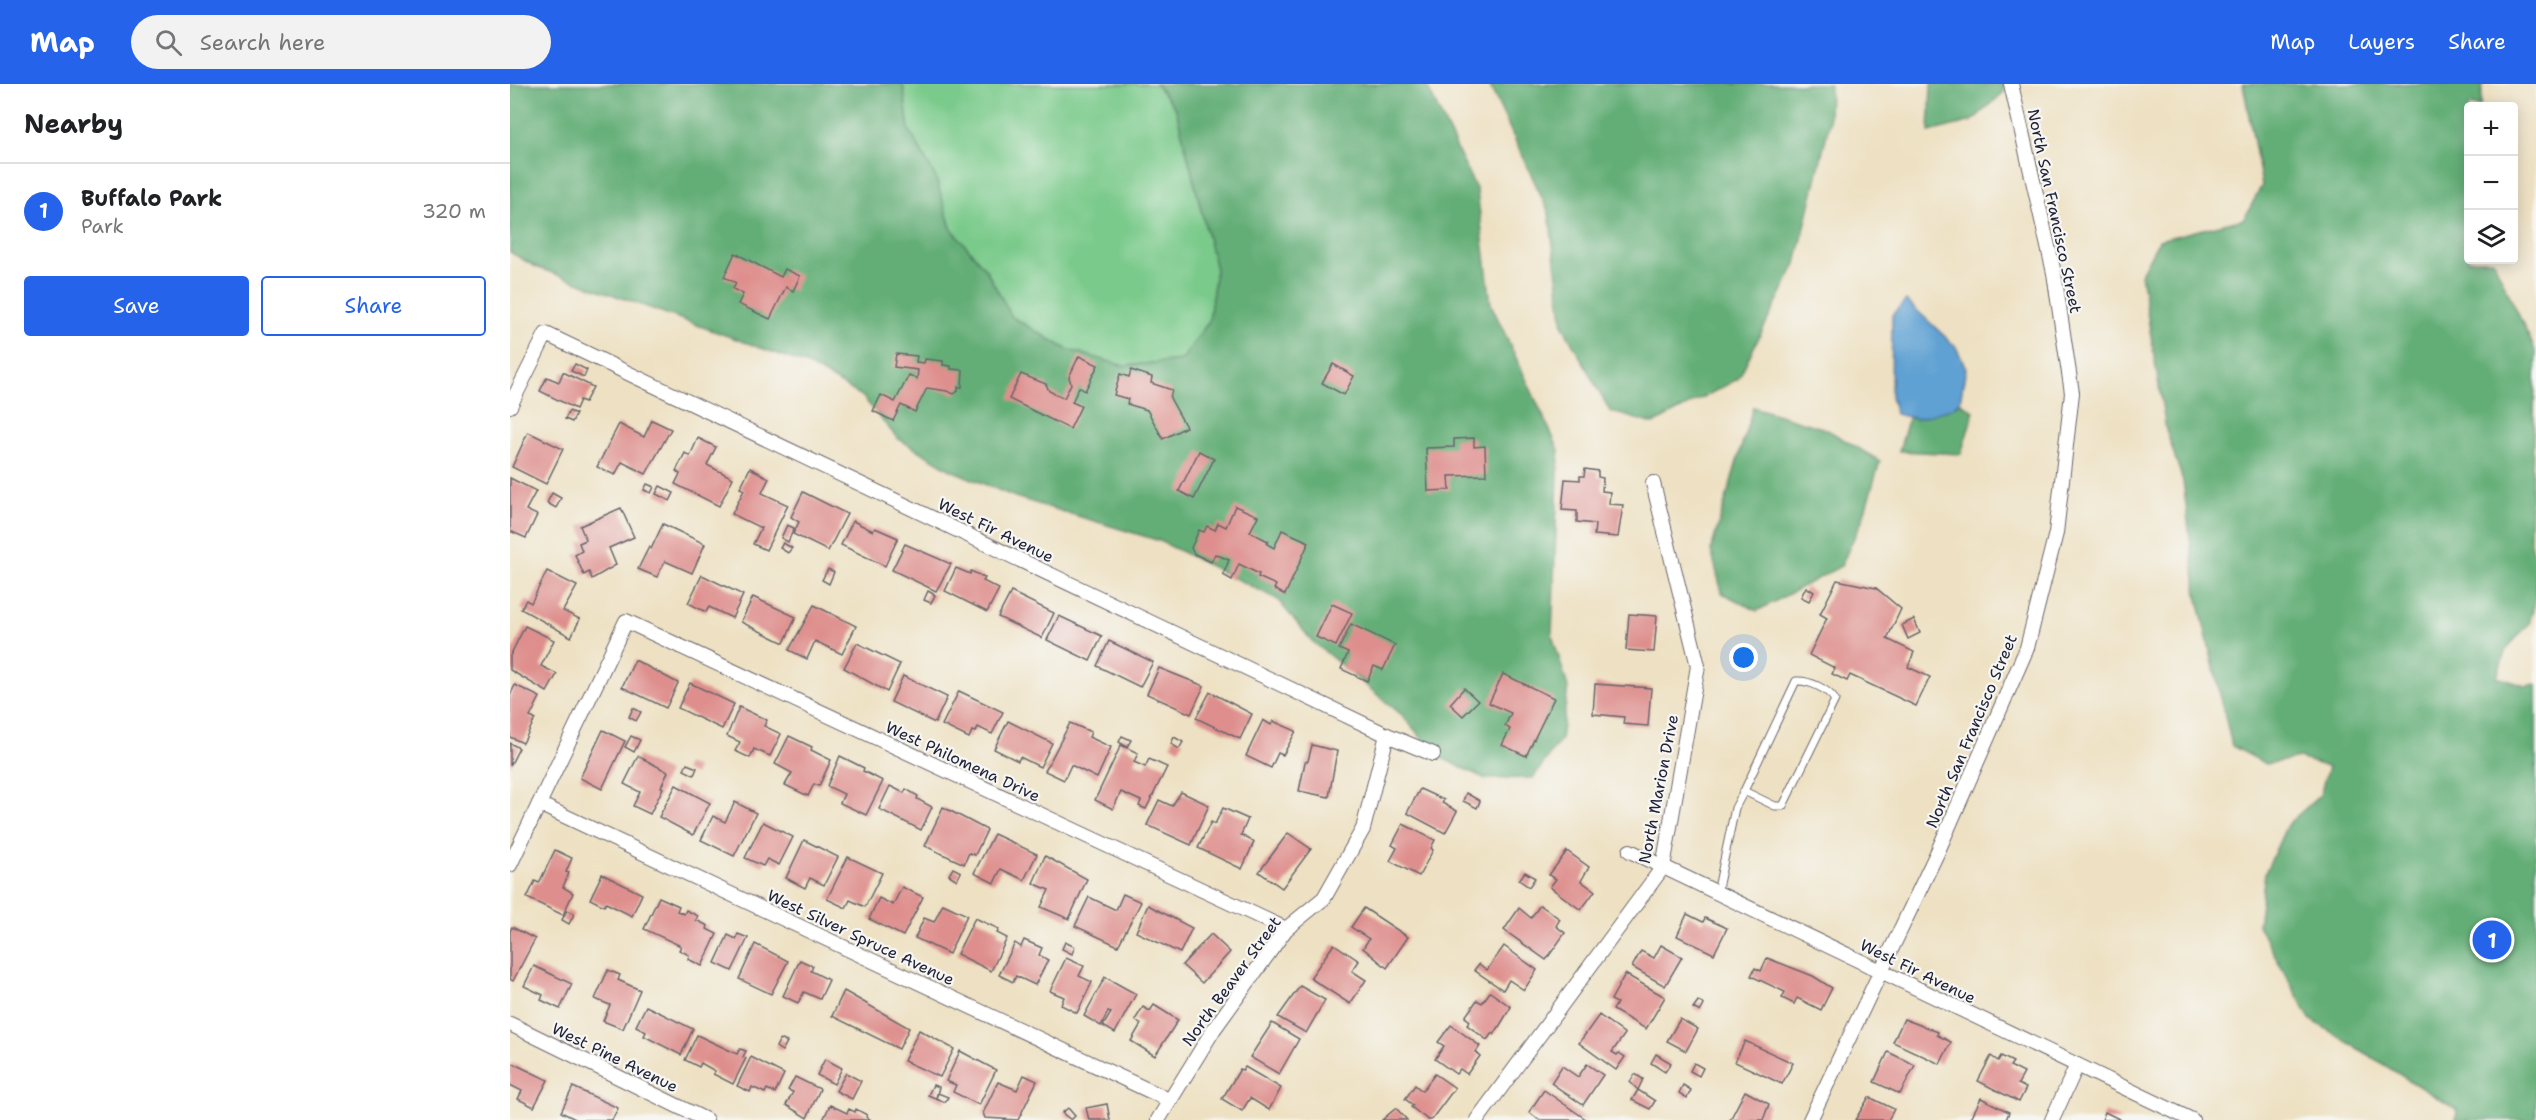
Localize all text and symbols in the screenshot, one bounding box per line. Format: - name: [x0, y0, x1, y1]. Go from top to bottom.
- search box: [131, 15, 551, 69]
- text: Map: [30, 23, 95, 61]
- icon: search: [152, 26, 185, 59]
- text: Search here: [200, 28, 325, 57]
- text: Map: [2270, 28, 2315, 56]
- text: Layers: [2348, 28, 2415, 56]
- text: Share: [2448, 28, 2506, 56]
- map controls: [2464, 102, 2518, 264]
- button: +: [2464, 102, 2518, 156]
- text: Nearby: [24, 106, 123, 141]
- street label: North San Francisco Street: [2023, 107, 2086, 315]
- button: −: [2464, 156, 2518, 210]
- text: Buffalo Park: [81, 184, 222, 213]
- text: 1: [39, 198, 48, 224]
- text: 320 m: [422, 198, 486, 224]
- button: layers: [2464, 210, 2518, 264]
- text: Park: [81, 213, 124, 239]
- button: Save: [24, 276, 249, 336]
- button: Share: [261, 276, 486, 336]
- street label: West Fir Avenue: [934, 493, 1057, 568]
- street label: North San Francisco Street: [1921, 631, 2022, 831]
- your location: [1729, 643, 1758, 672]
- street label: North Marion Drive: [1634, 713, 1683, 865]
- street label: West Philomena Drive: [882, 716, 1043, 806]
- street label: West Silver Spruce Avenue: [764, 885, 958, 990]
- street label: North Beaver Street: [1177, 912, 1286, 1050]
- pin: 1: [2472, 918, 2512, 962]
- street label: West Fir Avenue: [1856, 934, 1979, 1009]
- street label: West Pine Avenue: [548, 1018, 681, 1097]

